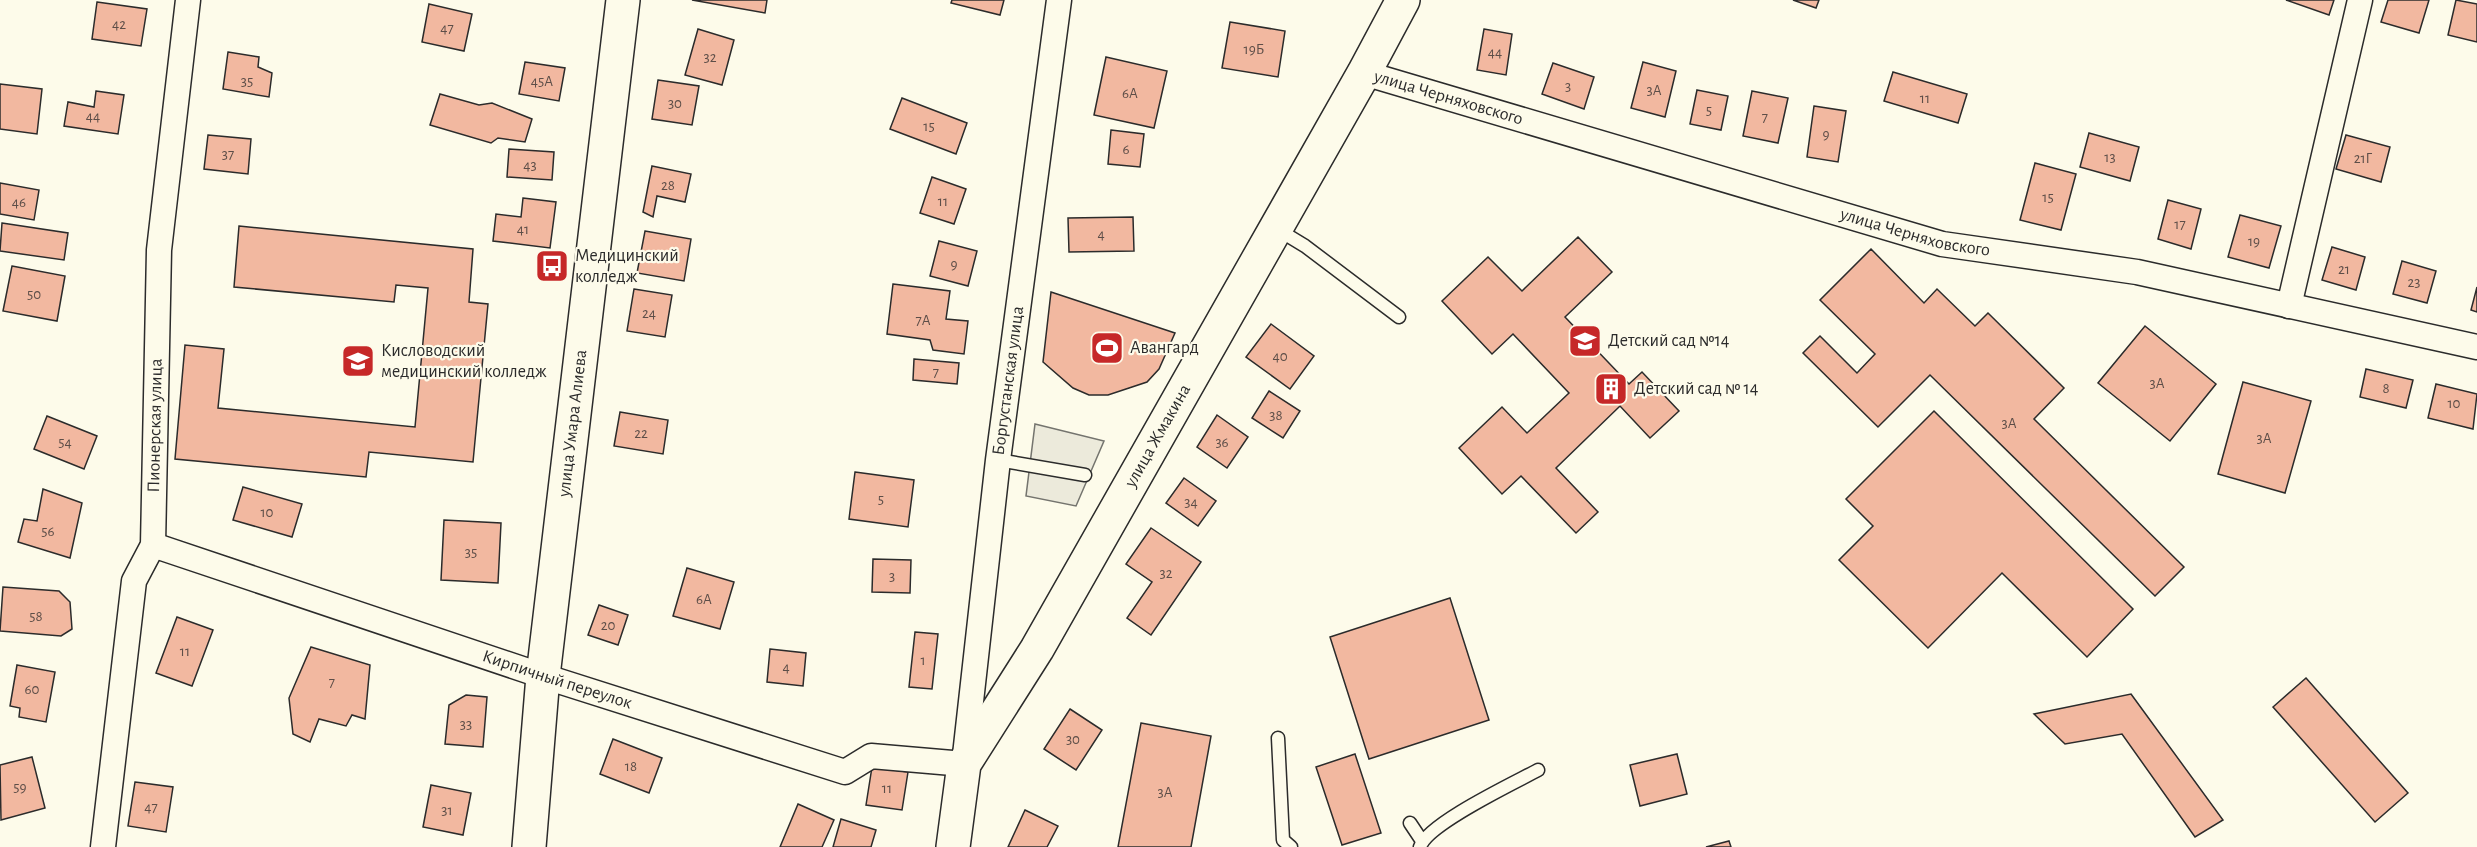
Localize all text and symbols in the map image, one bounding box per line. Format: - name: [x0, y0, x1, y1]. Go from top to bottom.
- house number: 42: [112, 17, 126, 32]
- house number: 47: [440, 21, 454, 36]
- house number: 19Б: [1244, 42, 1264, 57]
- house number: 44: [1488, 45, 1502, 60]
- house number: 32: [703, 50, 717, 65]
- street label: улица Черняховского: [1371, 67, 1525, 128]
- house number: 35: [241, 74, 253, 89]
- house number: 45А: [531, 74, 553, 89]
- house number: 3: [1565, 79, 1571, 94]
- house number: 3А: [1646, 83, 1662, 98]
- house number: 6А: [1122, 86, 1138, 101]
- house number: 11: [1920, 91, 1930, 106]
- house number: 30: [668, 96, 682, 111]
- house number: 5: [1706, 103, 1712, 118]
- house number: 44: [86, 109, 100, 124]
- house number: 7: [1762, 110, 1768, 125]
- house number: 15: [923, 119, 935, 134]
- house number: 9: [1822, 127, 1830, 142]
- house number: 6: [1122, 142, 1130, 157]
- house number: 37: [222, 147, 234, 162]
- house number: 13: [2104, 150, 2116, 165]
- house number: 21Г: [2354, 151, 2373, 166]
- house number: 43: [523, 158, 537, 173]
- house number: 28: [661, 178, 675, 193]
- house number: 15: [2042, 190, 2054, 205]
- house number: 11: [938, 194, 948, 209]
- house number: 46: [12, 195, 26, 210]
- street label: улица Черняховского: [1837, 205, 1991, 260]
- house number: 17: [2174, 217, 2186, 232]
- house number: 41: [517, 222, 529, 237]
- house number: 4: [1097, 227, 1105, 242]
- house number: 19: [2248, 234, 2260, 249]
- place label: Медицинский колледж: [575, 247, 679, 286]
- bus stop icon: Медицинский колледж: [534, 248, 570, 284]
- house number: 9: [950, 257, 958, 272]
- house number: 21: [2338, 262, 2350, 277]
- house number: 23: [2407, 275, 2421, 290]
- house number: 50: [27, 287, 41, 302]
- street label: Боргустанская улица: [990, 305, 1027, 457]
- house number: 24: [642, 306, 656, 321]
- house number: 7А: [915, 313, 931, 328]
- school or university icon: Детский сад №14: [1567, 323, 1603, 359]
- sports icon: Авангард: [1089, 330, 1125, 366]
- place label: Детский сад №14: [1608, 332, 1730, 350]
- place label: Авангард: [1130, 339, 1199, 357]
- place label: Кисловодский медицинский колледж: [381, 342, 547, 381]
- school or university icon: Кисловодский медицинский колледж: [340, 343, 376, 379]
- street label: улица Умара Алиева: [555, 349, 591, 499]
- house number: 40: [1272, 349, 1288, 364]
- street label: Пионерская улица: [145, 358, 166, 493]
- house number: 7: [933, 365, 939, 380]
- building icon: Детский сад № 14: [1593, 371, 1629, 407]
- house number: 3А: [2149, 376, 2165, 391]
- place label: Детский сад № 14: [1634, 380, 1759, 398]
- street label: улица Жмакина: [1121, 381, 1194, 491]
- house number: 8: [2382, 381, 2390, 396]
- house number: 10: [2447, 396, 2461, 411]
- house number: 38: [1269, 408, 1283, 423]
- house number: 3А: [2001, 416, 2017, 431]
- house number: 22: [634, 426, 648, 441]
- house number: 3А: [2256, 431, 2272, 446]
- house number: 54: [58, 435, 72, 450]
- house number: 36: [1215, 435, 1229, 450]
- house number: 5: [878, 492, 884, 507]
- house number: 34: [1184, 495, 1198, 510]
- house number: 10: [260, 505, 274, 520]
- house number: 56: [41, 524, 55, 539]
- house number: 35: [465, 545, 477, 560]
- house number: 32: [1159, 566, 1173, 581]
- house number: 3: [889, 569, 895, 584]
- house number: 6А: [696, 592, 712, 607]
- house number: 58: [29, 609, 43, 624]
- house number: 20: [601, 618, 615, 633]
- house number: 11: [180, 644, 190, 659]
- street label: Кирпичный переулок: [480, 647, 635, 713]
- house number: 1: [920, 653, 926, 668]
- house number: 4: [782, 660, 790, 675]
- house number: 7: [329, 675, 335, 690]
- house number: 60: [25, 682, 40, 697]
- house number: 33: [460, 717, 472, 732]
- house number: 30: [1066, 732, 1080, 747]
- house number: 18: [625, 759, 637, 774]
- house number: 59: [13, 780, 27, 795]
- house number: 11: [882, 781, 892, 796]
- house number: 3А: [1157, 785, 1173, 800]
- house number: 47: [144, 800, 158, 815]
- house number: 31: [441, 803, 453, 818]

